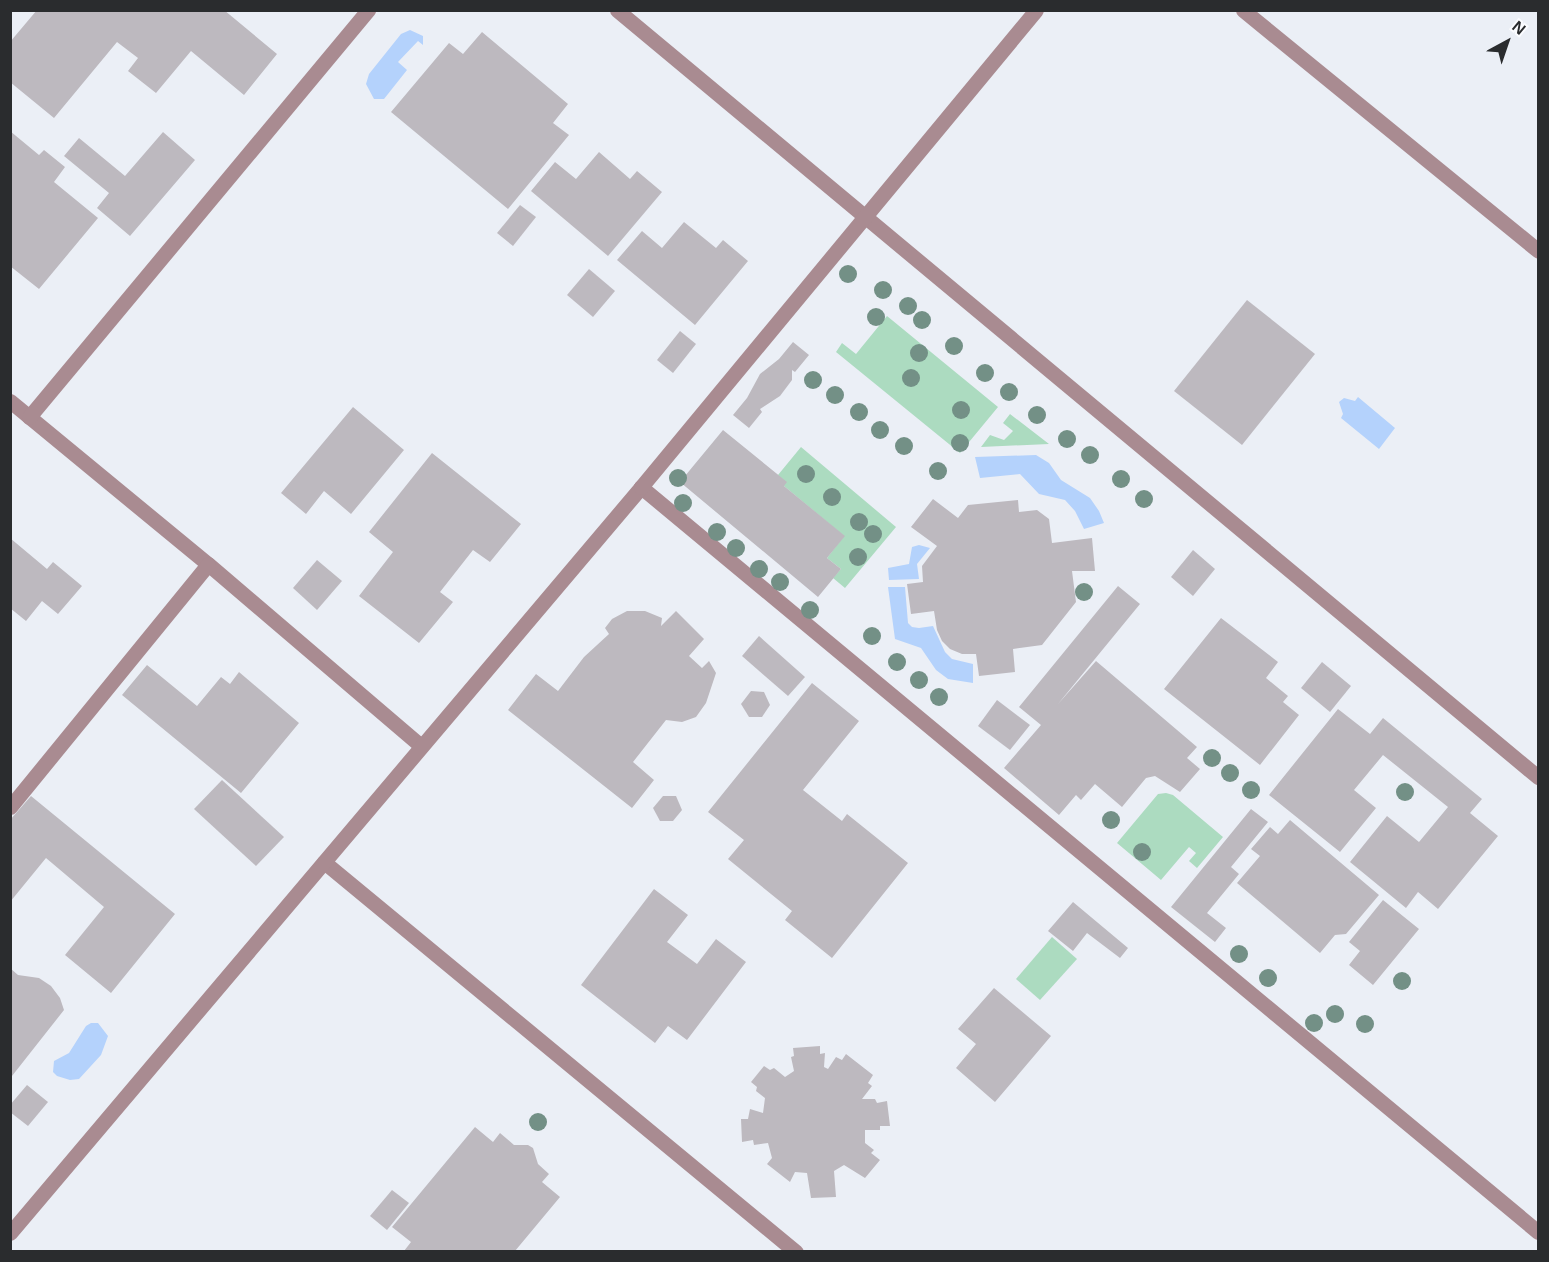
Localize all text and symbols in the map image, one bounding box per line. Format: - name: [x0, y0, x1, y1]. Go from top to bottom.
- north arrow: [1477, 12, 1537, 72]
- text: N: [1509, 18, 1529, 38]

